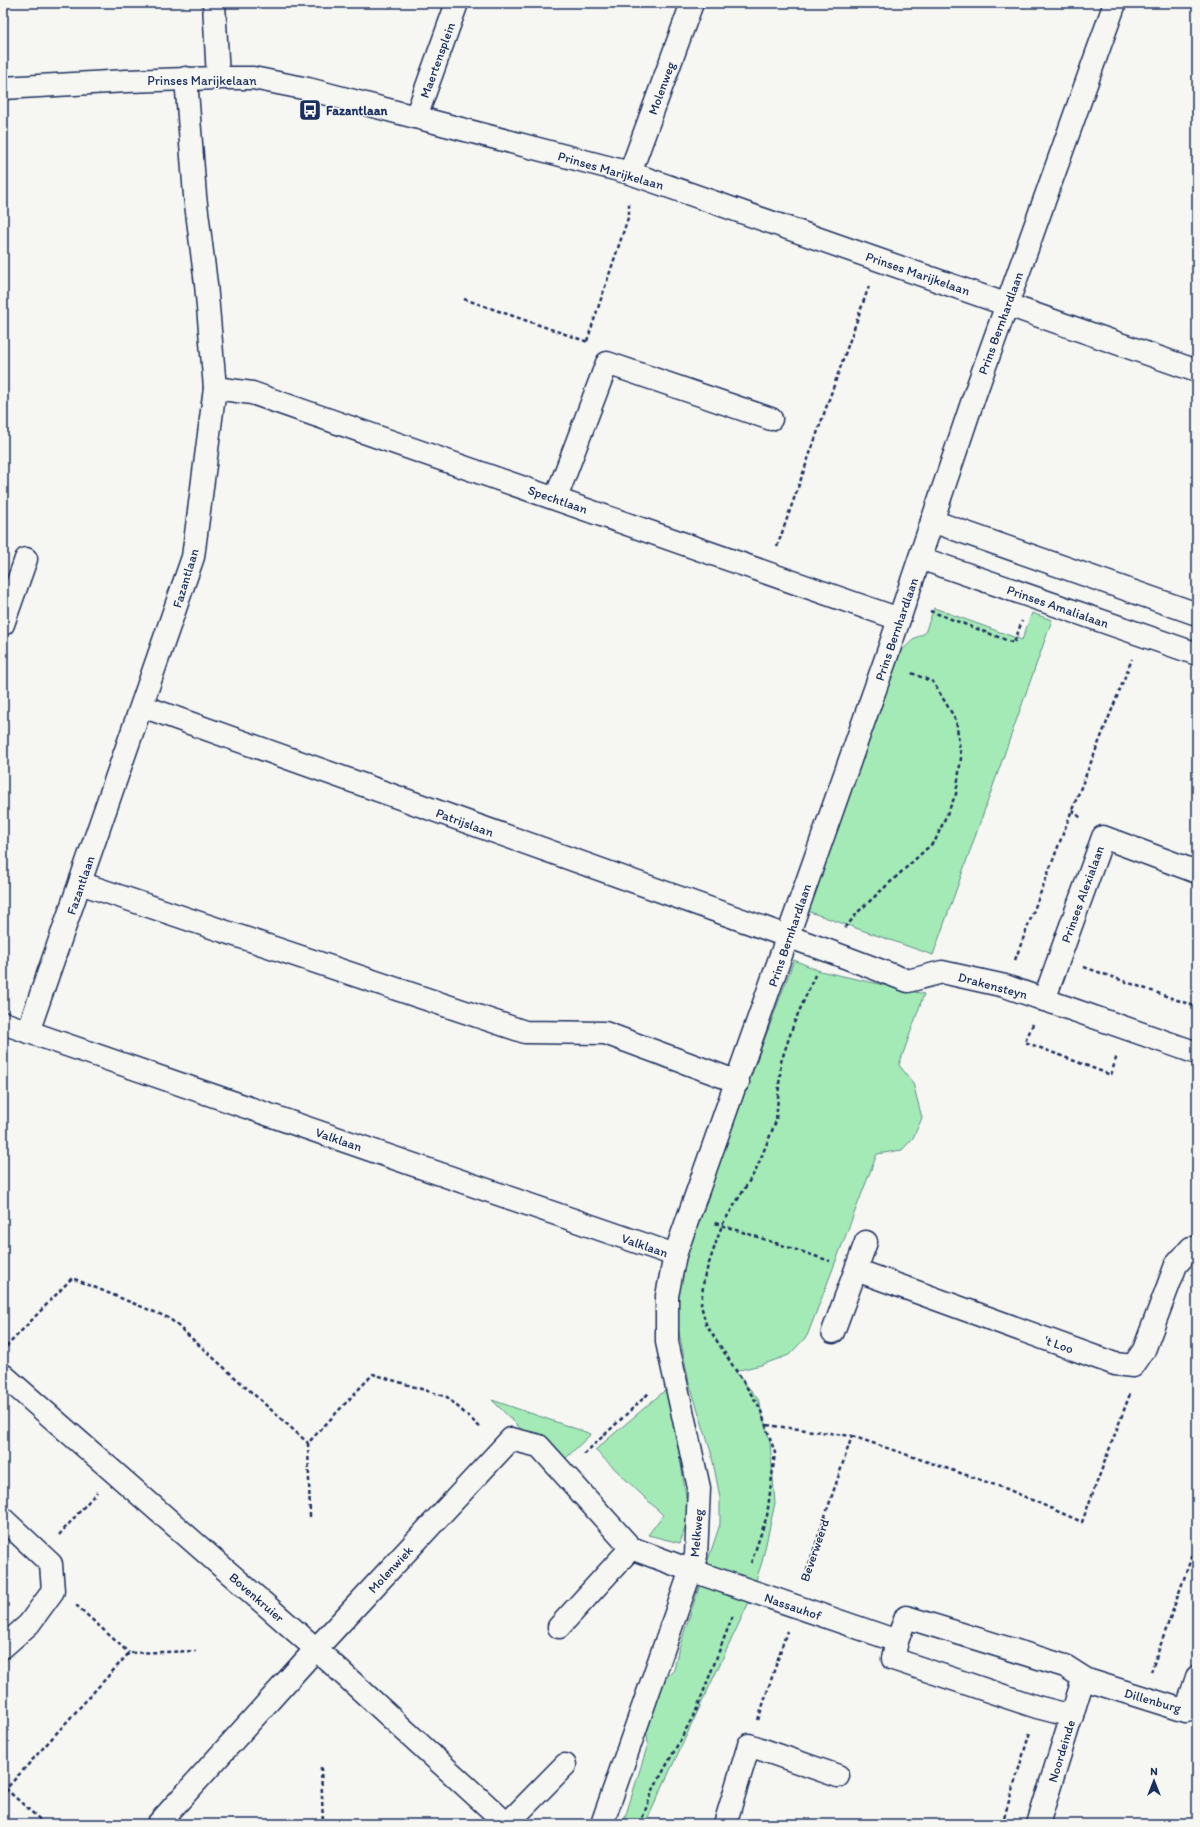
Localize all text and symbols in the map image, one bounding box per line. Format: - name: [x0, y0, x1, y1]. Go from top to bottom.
- street label: Maertensplein: [417, 20, 458, 100]
- street label: Molenweg: [645, 59, 678, 117]
- street label: Prinses Marijkelaan: [147, 73, 257, 88]
- bus stop icon: Fazantlaan: [297, 97, 323, 123]
- place label: Fazantlaan: [326, 103, 388, 118]
- street label: Prinses Marijkelaan: [556, 148, 666, 193]
- street label: Prinses Marijkelaan: [864, 249, 973, 299]
- street label: Prins Bernhardlaan: [975, 269, 1026, 377]
- street label: Spechtlaan: [526, 482, 590, 517]
- street label: Fazantlaan: [169, 547, 202, 610]
- street label: Prins Bernhardlaan: [872, 575, 921, 683]
- street label: Prinses Amalialaan: [1005, 582, 1111, 631]
- street label: Patrijslaan: [434, 805, 496, 840]
- street label: Prinses Alexialaan: [1058, 844, 1107, 945]
- street label: Fazantlaan: [63, 854, 98, 917]
- street label: Prins Bernhardlaan: [765, 881, 814, 989]
- street label: Drakensteyn: [957, 969, 1030, 1002]
- street label: Valklaan: [314, 1125, 365, 1155]
- street label: Valklaan: [620, 1231, 671, 1261]
- street label: 't Loo: [1042, 1332, 1076, 1357]
- street label: Melkweg: [687, 1508, 706, 1558]
- street label: Beverweerd: [797, 1517, 832, 1583]
- street label: Molenwiek: [365, 1543, 416, 1596]
- street label: Bovenkruier: [226, 1570, 287, 1625]
- street label: Nassauhof: [762, 1590, 823, 1623]
- street label: Dillenburg: [1123, 1685, 1183, 1716]
- street label: Noordeinde: [1045, 1718, 1078, 1784]
- north arrow: [1134, 1761, 1174, 1801]
- text: N: [1150, 1765, 1158, 1778]

